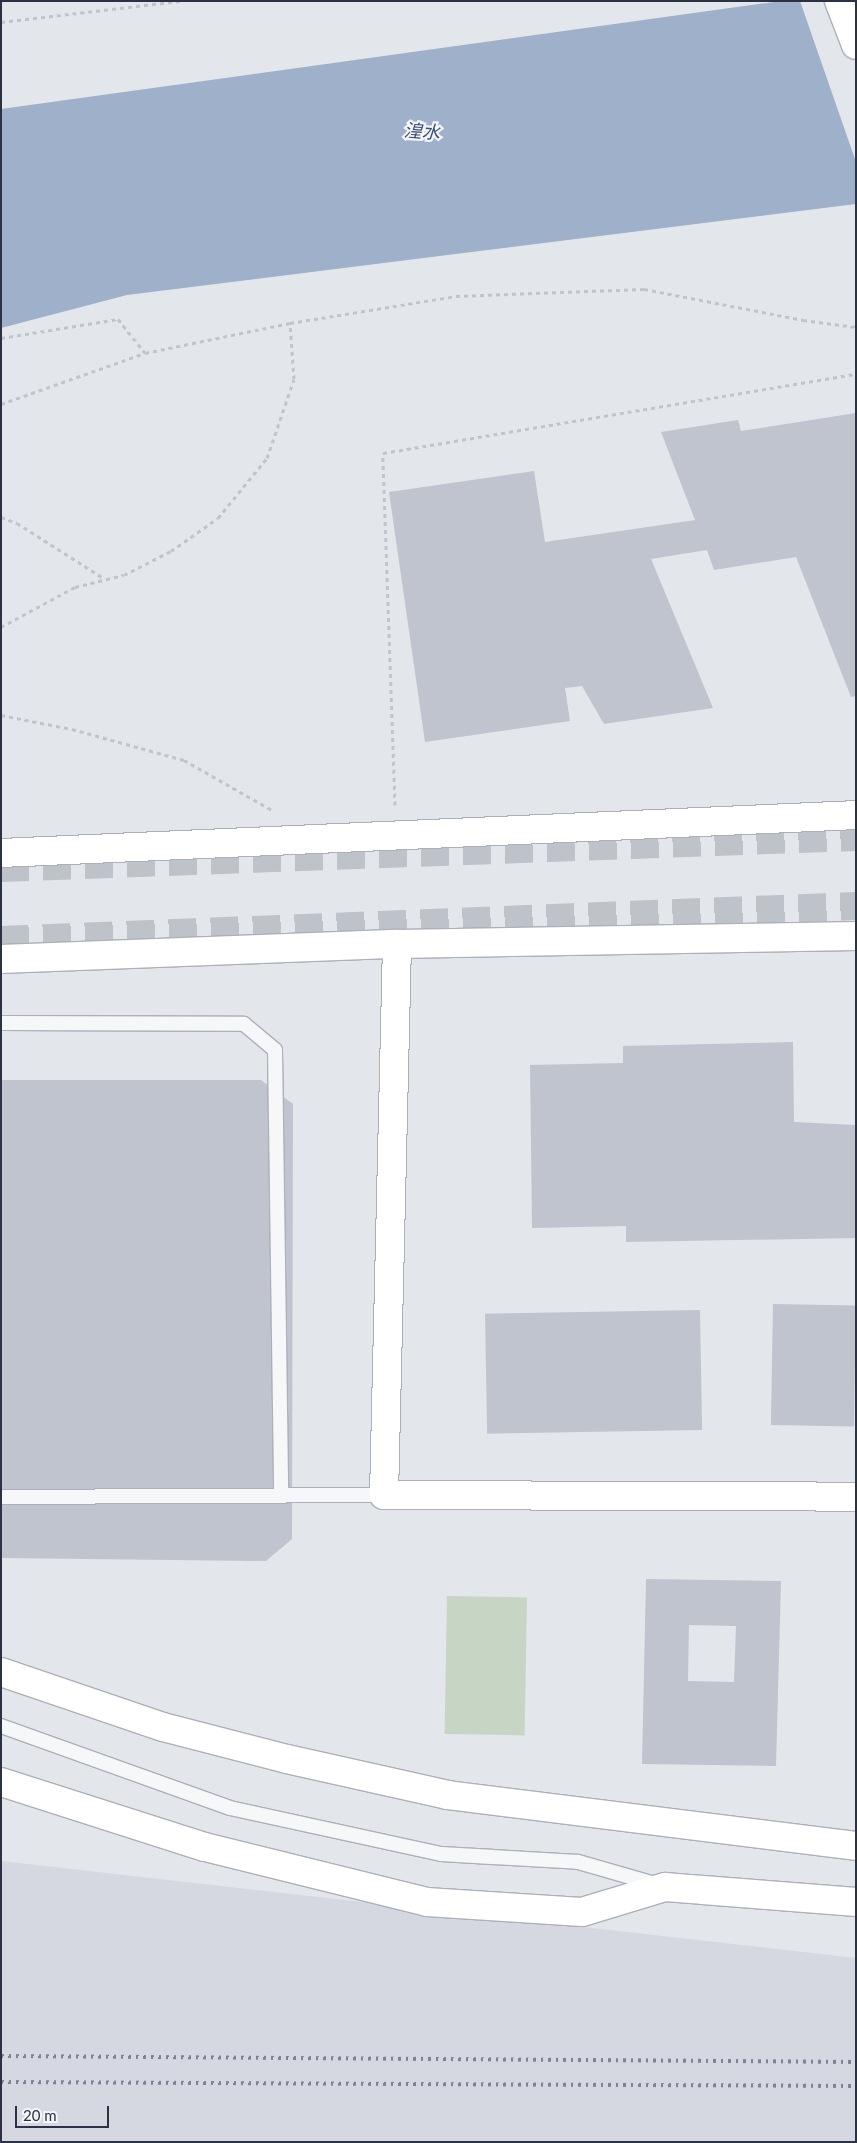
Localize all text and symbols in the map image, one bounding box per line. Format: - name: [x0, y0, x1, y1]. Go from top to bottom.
- water label: 湟水: [403, 119, 441, 143]
- scale bar: [18, 2096, 111, 2128]
- text: 20 m: [23, 2106, 57, 2124]

